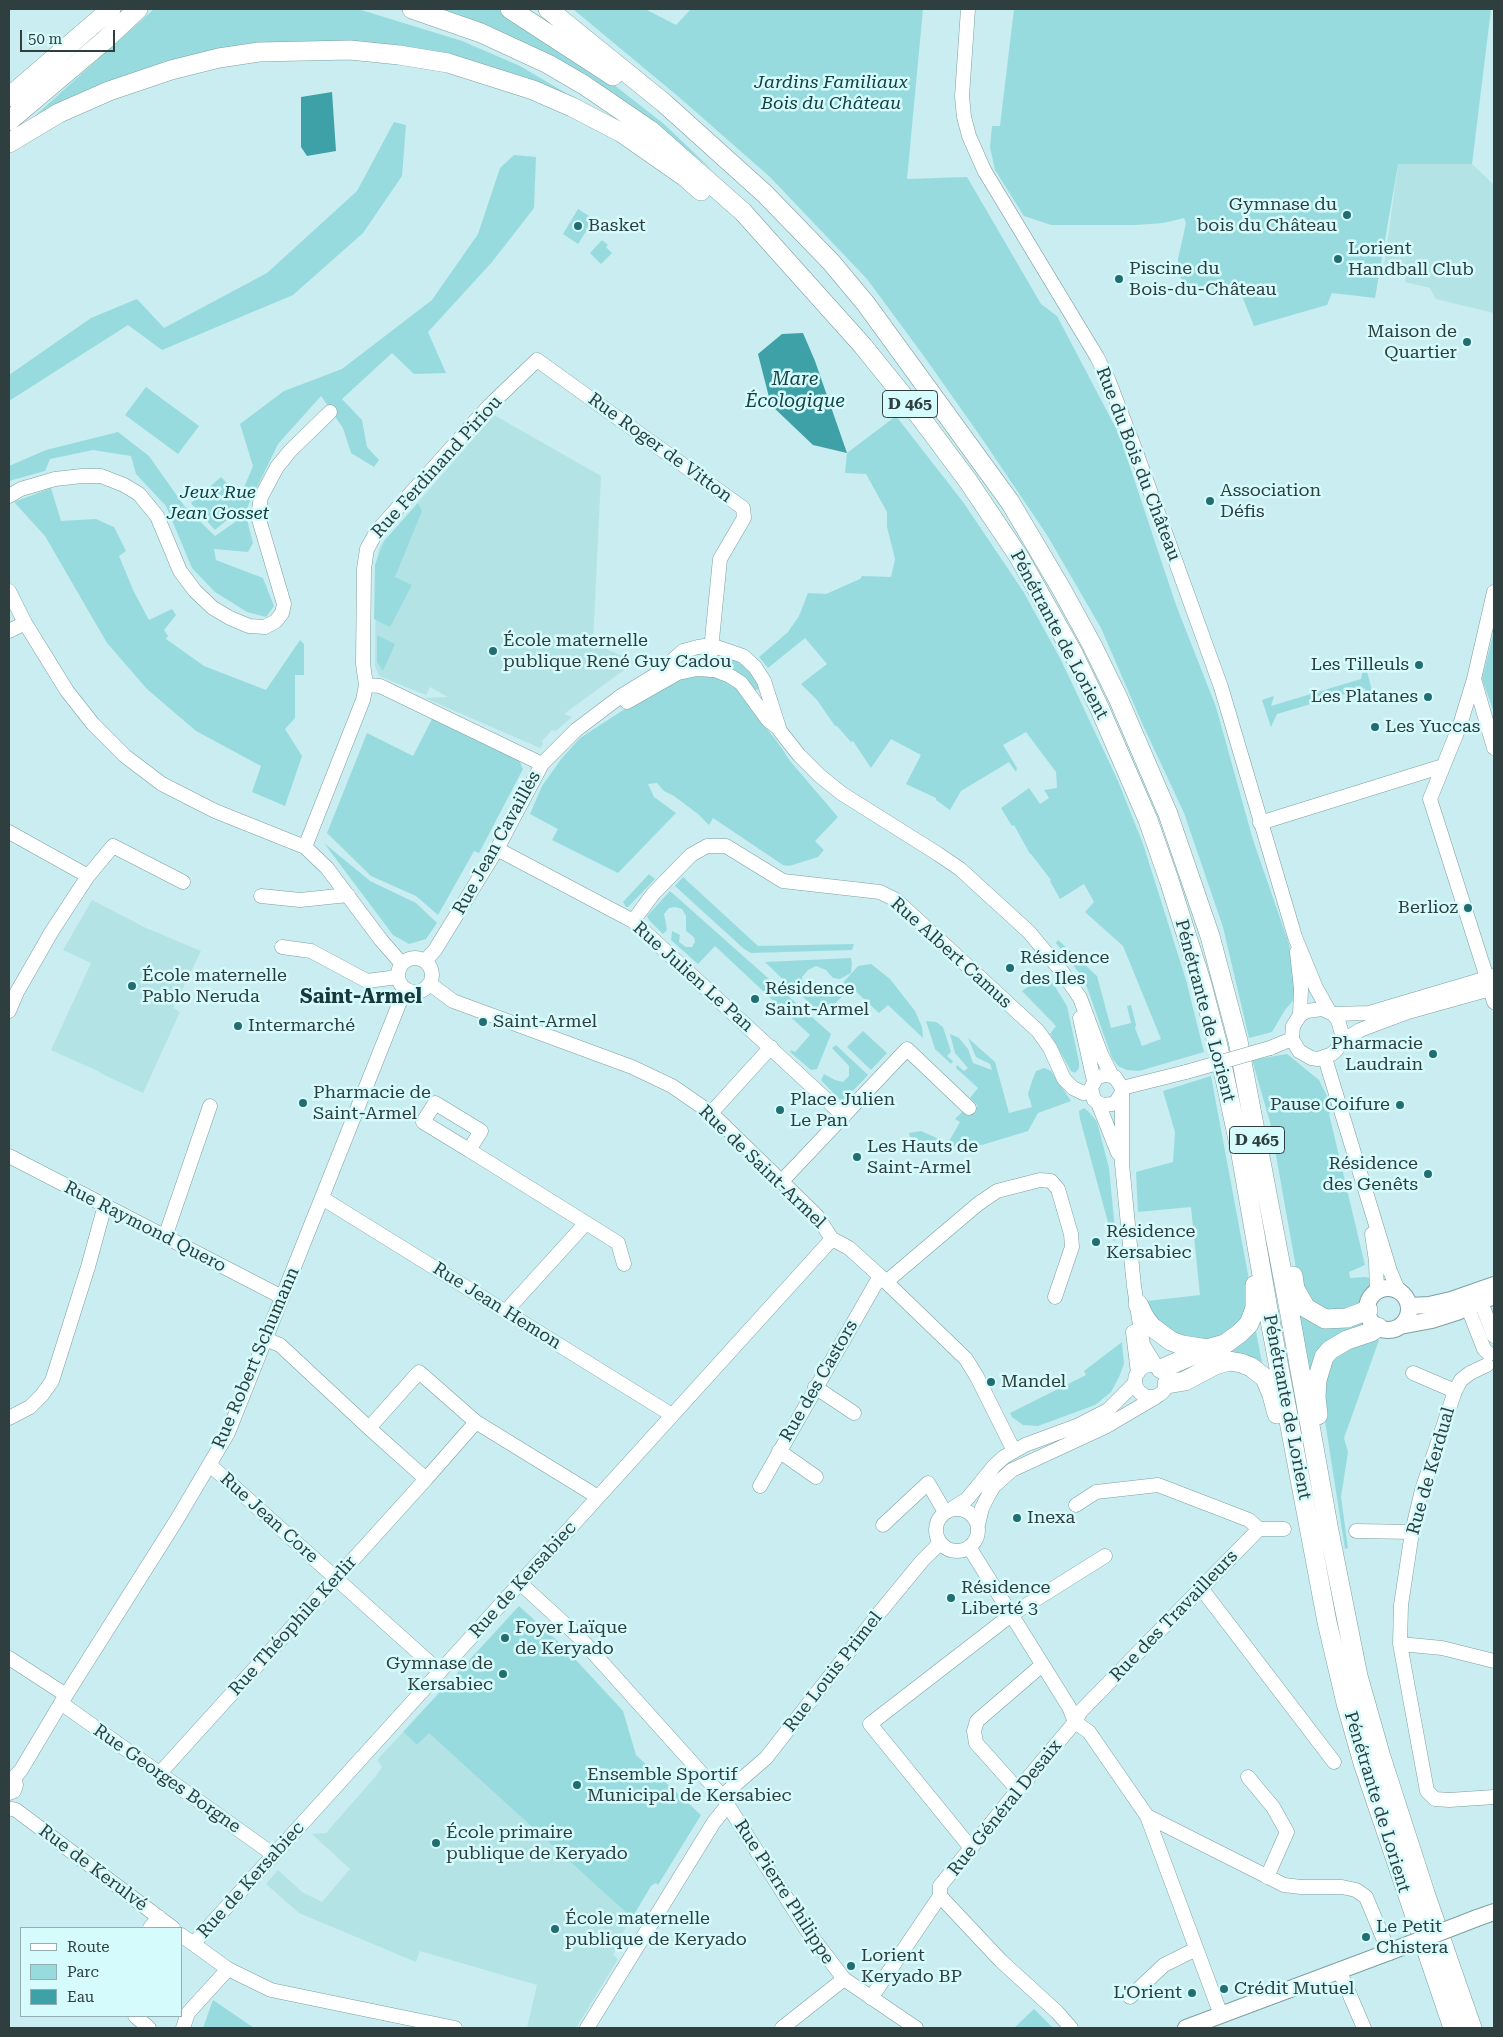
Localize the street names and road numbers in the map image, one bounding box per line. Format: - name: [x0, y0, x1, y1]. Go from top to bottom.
- street label: Rue du Bois du Château: [1091, 364, 1185, 564]
- street label: Rue Roger de Vitton: [584, 388, 736, 508]
- road number: D 465: [882, 390, 938, 418]
- street label: Rue Ferdinand Piriou: [367, 391, 507, 543]
- street label: Pénétrante de Lorient: [1005, 547, 1113, 723]
- street label: Rue Jean Cavaillès: [449, 767, 545, 919]
- street label: Rue Albert Camus: [886, 893, 1016, 1013]
- street label: Rue Julien Le Pan: [628, 917, 758, 1037]
- street label: Pénétrante de Lorient: [1170, 917, 1240, 1105]
- street label: Rue de Saint-Armel: [694, 1101, 830, 1233]
- road number: D 465: [1230, 1126, 1284, 1154]
- street label: Rue Raymond Quero: [60, 1177, 230, 1277]
- street label: Rue Jean Hemon: [429, 1258, 565, 1354]
- street label: Rue Robert Schumann: [208, 1264, 304, 1452]
- street label: Pénétrante de Lorient: [1258, 1312, 1316, 1502]
- street label: Rue des Castors: [775, 1316, 863, 1446]
- street label: Rue de Kerdual: [1402, 1405, 1460, 1537]
- street label: Rue Jean Core: [215, 1468, 323, 1568]
- street label: Rue de Kersabiec: [465, 1517, 581, 1643]
- street label: Rue des Travailleurs: [1106, 1546, 1242, 1686]
- street label: Rue Théophile Kerlir: [225, 1552, 361, 1700]
- street label: Rue Louis Primel: [779, 1608, 887, 1736]
- street label: Pénétrante de Lorient: [1339, 1709, 1415, 1895]
- street label: Rue Georges Borgne: [89, 1720, 245, 1838]
- street label: Rue Général Desaix: [943, 1736, 1067, 1880]
- street label: Rue Pierre Philippe: [729, 1816, 839, 1968]
- street label: Rue de Kersabiec: [193, 1817, 309, 1943]
- street label: Rue de Kerulvé: [34, 1820, 152, 1916]

